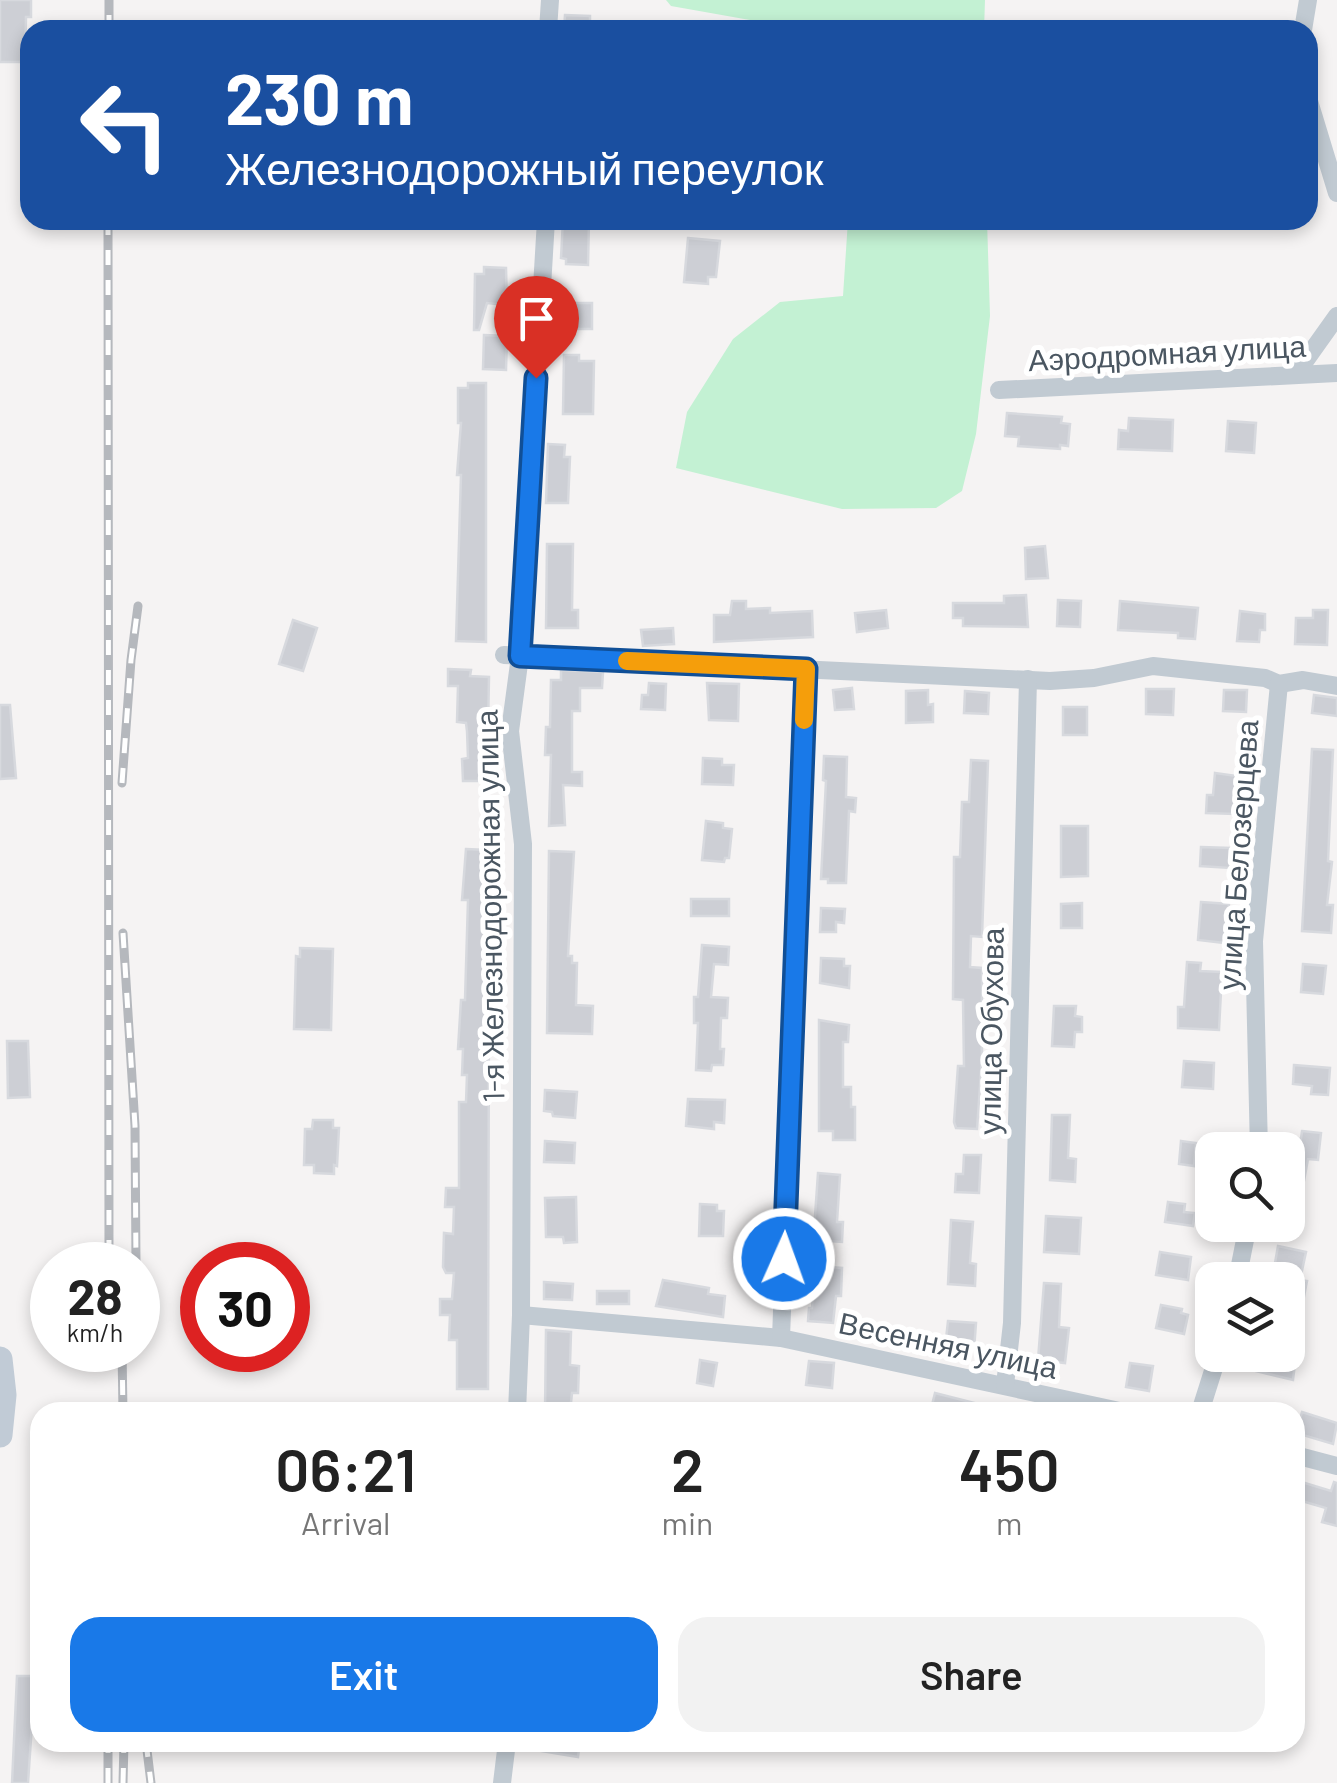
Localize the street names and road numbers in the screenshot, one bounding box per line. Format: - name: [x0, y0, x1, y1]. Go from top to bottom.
- street label: Аэродромная улица: [1027, 327, 1307, 377]
- street label: 1-я Железнодорожная улица: [468, 709, 510, 1103]
- street label: улица Белозерцева: [1210, 718, 1264, 991]
- street label: улица Обухова: [970, 927, 1010, 1135]
- street label: Весенняя улица: [836, 1303, 1061, 1385]

